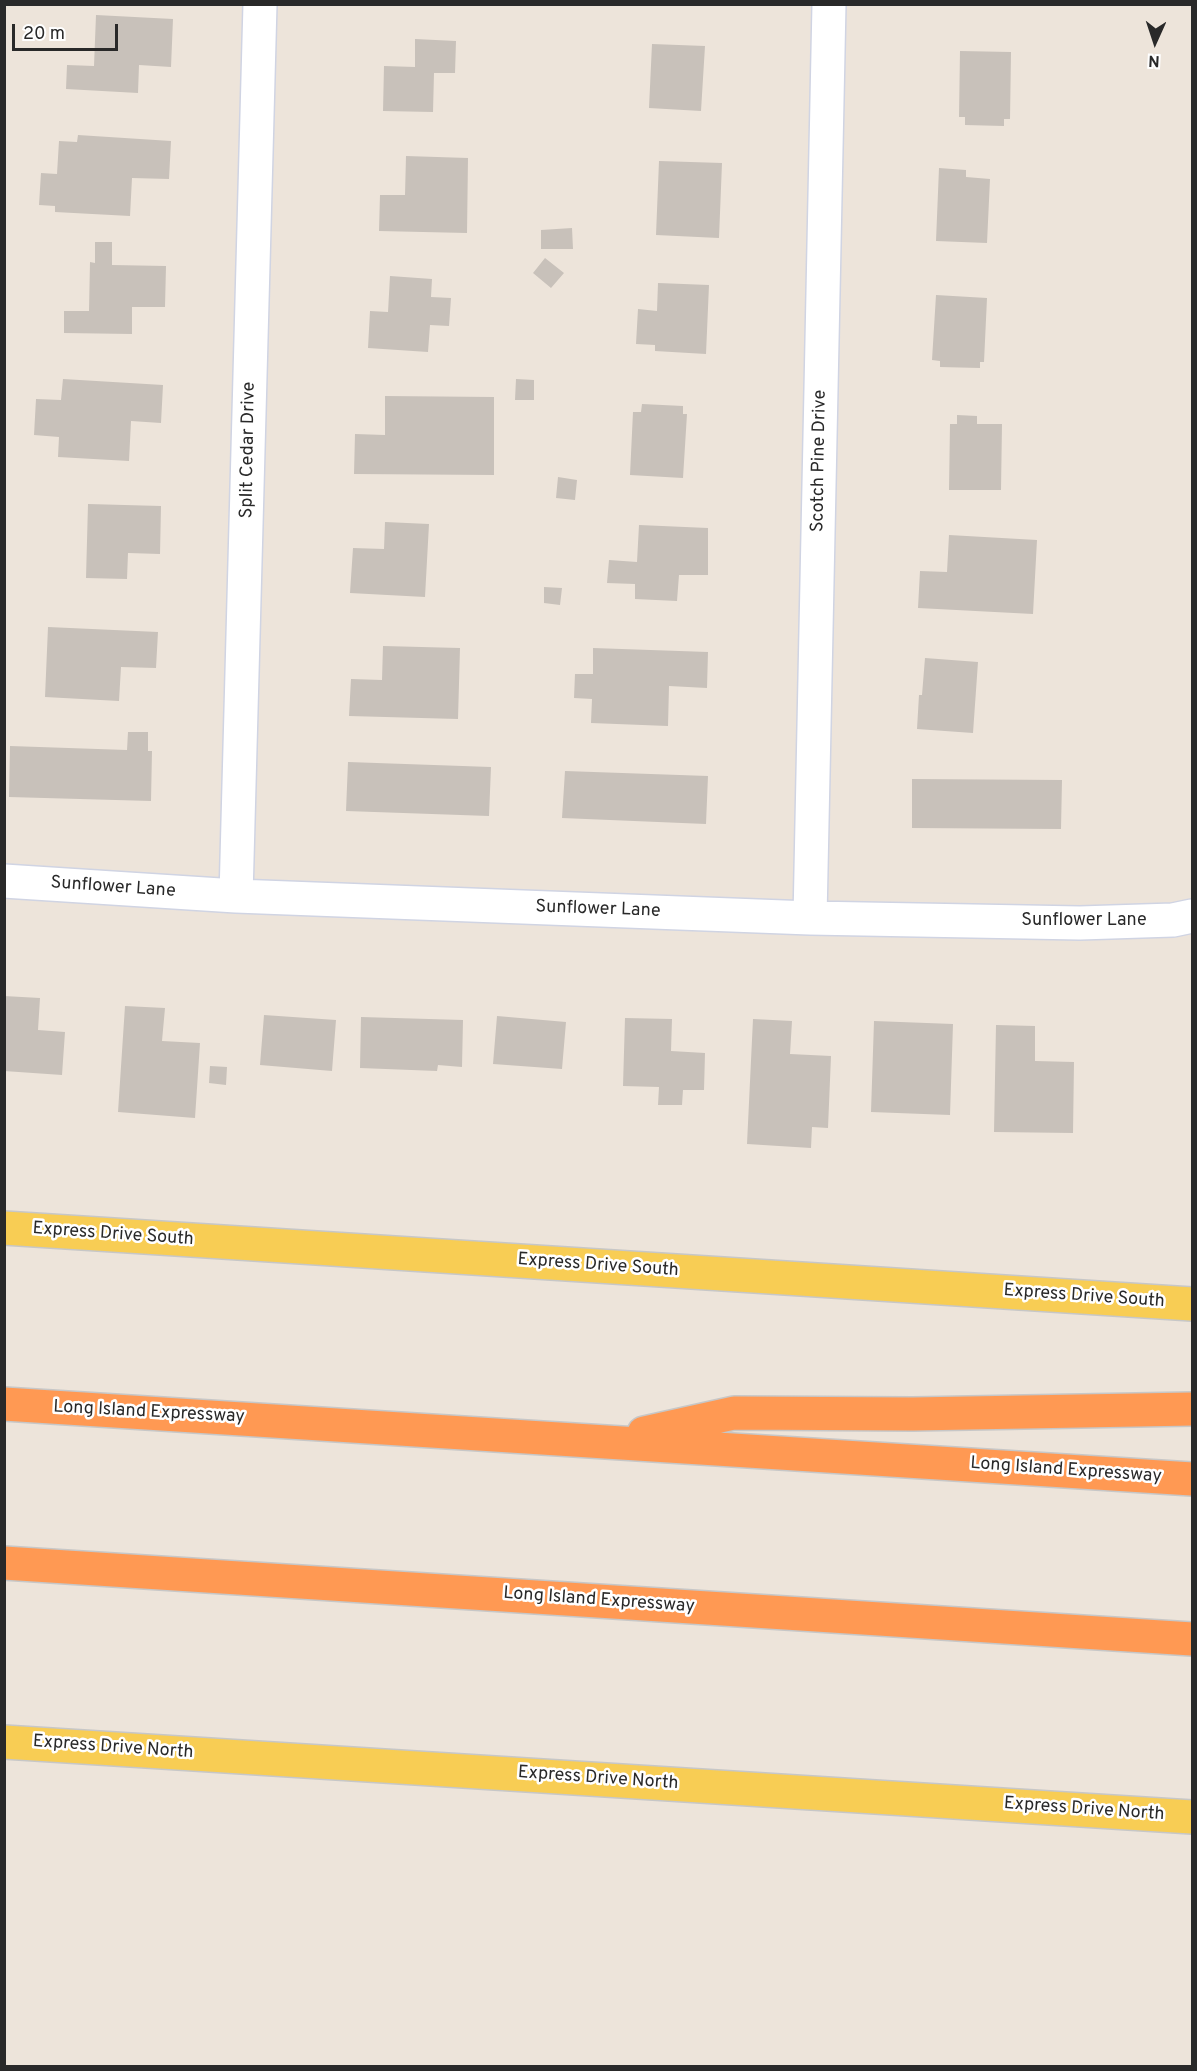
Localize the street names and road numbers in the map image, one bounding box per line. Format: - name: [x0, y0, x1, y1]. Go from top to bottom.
- street label: Split Cedar Drive: [237, 381, 261, 519]
- street label: Scotch Pine Drive: [808, 390, 832, 532]
- street label: Sunflower Lane: [50, 873, 176, 903]
- street label: Sunflower Lane: [535, 897, 661, 923]
- street label: Sunflower Lane: [1021, 910, 1147, 932]
- street label: Express Drive South: [32, 1219, 194, 1251]
- street label: Express Drive South: [517, 1250, 679, 1282]
- street label: Express Drive South: [1003, 1281, 1165, 1313]
- street label: Long Island Expressway: [53, 1397, 245, 1429]
- street label: Long Island Expressway: [970, 1454, 1162, 1488]
- street label: Long Island Expressway: [503, 1584, 695, 1618]
- street label: Express Drive North: [32, 1732, 194, 1764]
- street label: Express Drive North: [517, 1763, 679, 1795]
- street label: Express Drive North: [1003, 1794, 1165, 1826]

